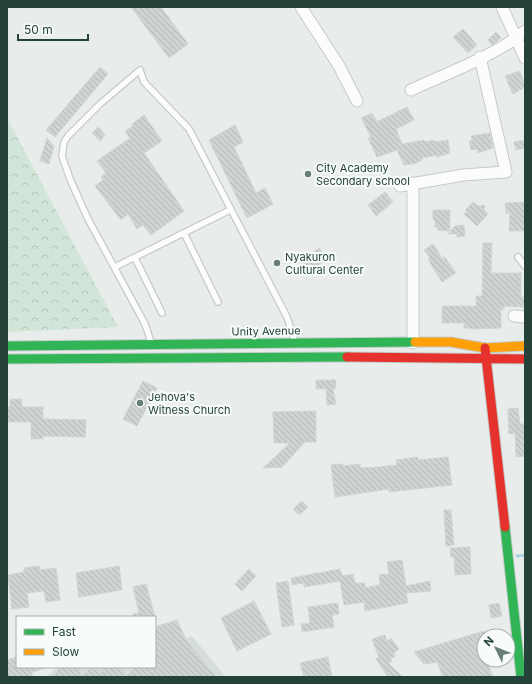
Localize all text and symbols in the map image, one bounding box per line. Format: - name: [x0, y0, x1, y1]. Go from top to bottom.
- scale bar: [18, 16, 88, 42]
- text: 50 m: [24, 22, 53, 37]
- place label: City Academy Secondary school: [316, 161, 410, 188]
- marker: City Academy Secondary school: [303, 169, 313, 179]
- place label: Nyakuron Cultural Center: [285, 250, 364, 277]
- marker: Nyakuron Cultural Center: [272, 258, 282, 268]
- street label: Unity Avenue: [231, 323, 301, 339]
- place label: Jehova's Witness Church: [148, 390, 231, 417]
- marker: Jehova's Witness Church: [135, 398, 145, 408]
- legend: [16, 616, 156, 668]
- text: Fast: [52, 624, 76, 639]
- north arrow: [476, 628, 516, 668]
- text: N: [481, 633, 497, 649]
- text: Slow: [52, 644, 80, 659]

